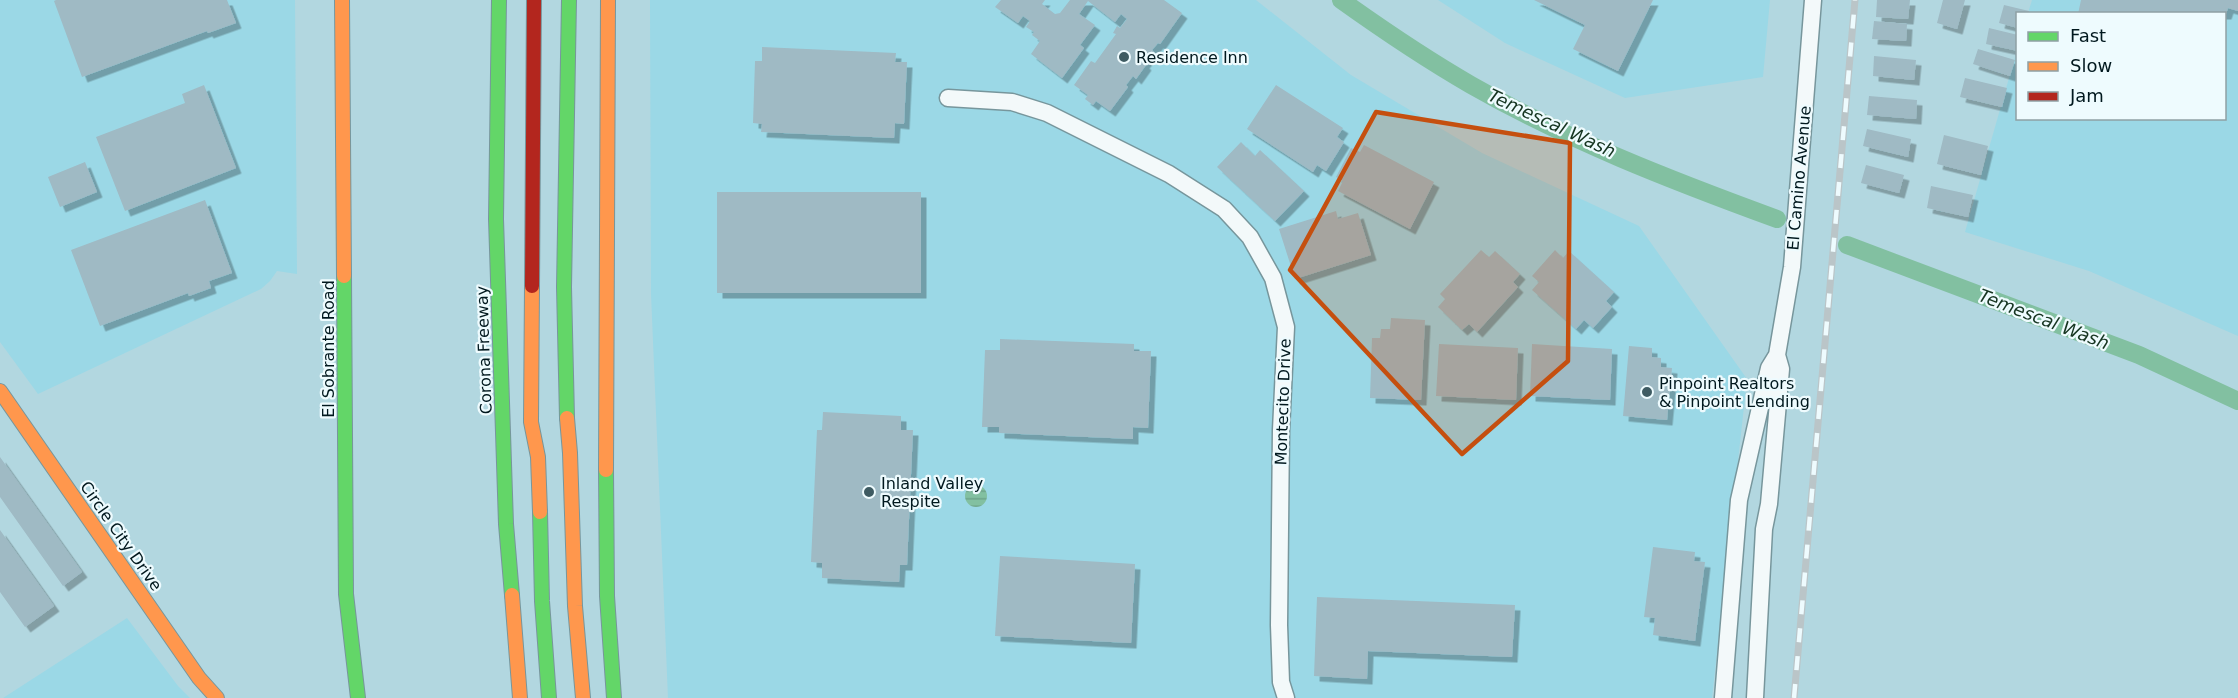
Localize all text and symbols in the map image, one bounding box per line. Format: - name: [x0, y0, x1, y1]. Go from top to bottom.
- legend: [2016, 12, 2226, 120]
- text: Fast: [2070, 25, 2106, 46]
- place label: Residence Inn: [1136, 48, 1248, 67]
- marker: Residence Inn: [1117, 50, 1131, 64]
- text: Slow: [2070, 55, 2112, 76]
- water label: Temescal Wash: [1485, 84, 1619, 162]
- text: Jam: [2069, 85, 2104, 106]
- street label: El Camino Avenue: [1783, 105, 1815, 251]
- street label: El Sobrante Road: [319, 280, 338, 418]
- water label: Temescal Wash: [1976, 284, 2112, 354]
- street label: Corona Freeway: [472, 286, 496, 414]
- street label: Montecito Drive: [1271, 338, 1295, 466]
- place label: Pinpoint Realtors & Pinpoint Lending: [1659, 374, 1810, 411]
- marker: Pinpoint Realtors & Pinpoint Lending: [1640, 385, 1654, 399]
- place label: Inland Valley Respite: [881, 474, 983, 511]
- street label: Circle City Drive: [76, 478, 166, 594]
- marker: Inland Valley Respite: [862, 485, 876, 499]

